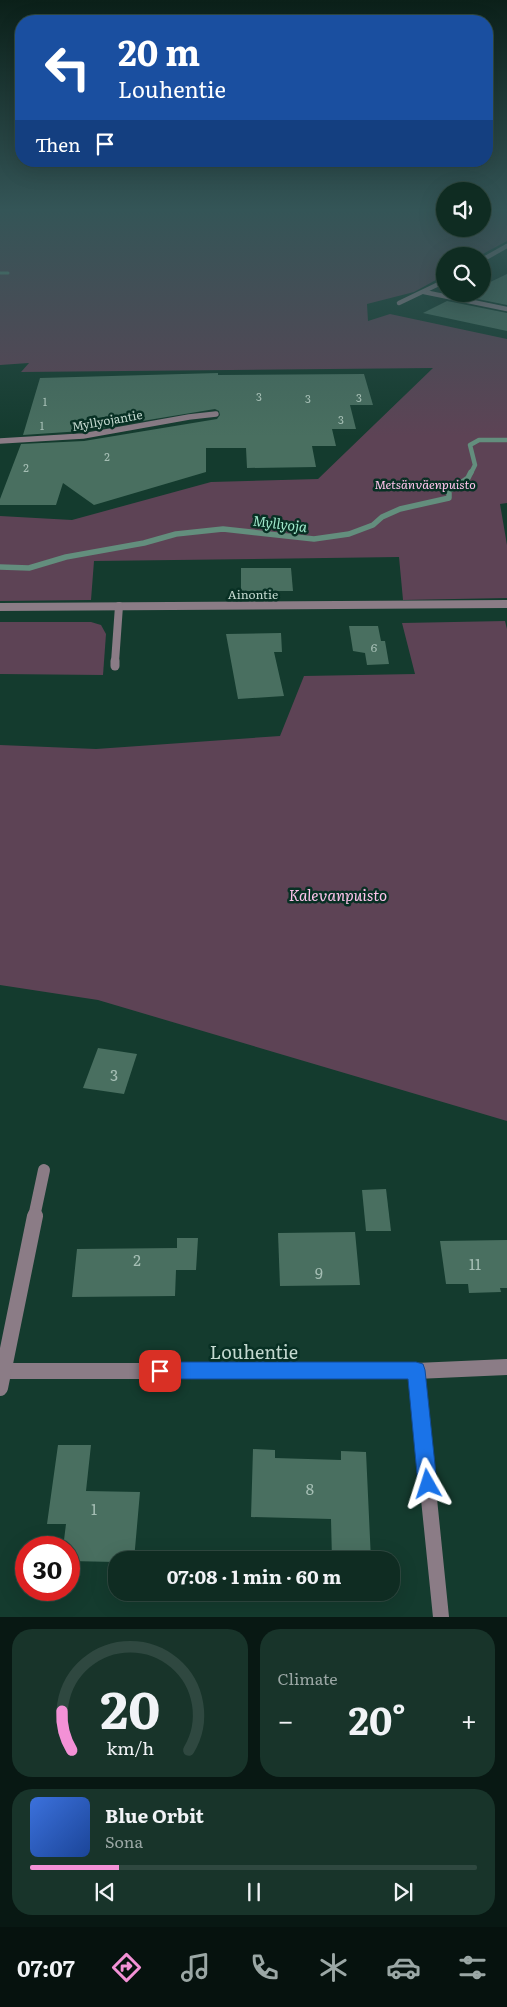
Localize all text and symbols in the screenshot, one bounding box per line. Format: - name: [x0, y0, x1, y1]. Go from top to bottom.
- text: 20 m: [118, 25, 200, 77]
- icon: left: [35, 35, 100, 100]
- text: Louhentie: [118, 72, 226, 105]
- text: Then: [35, 130, 81, 158]
- icon: arrive: [91, 130, 119, 158]
- map controls: [436, 182, 491, 302]
- button: sound: [436, 182, 491, 237]
- button: search: [436, 247, 491, 302]
- house number: 3: [256, 388, 262, 404]
- house number: 3: [356, 389, 362, 405]
- house number: 3: [305, 390, 311, 406]
- house number: 1: [43, 393, 48, 409]
- street label: Myllyojantie: [70, 405, 144, 435]
- house number: 3: [338, 411, 344, 427]
- house number: 1: [40, 417, 45, 433]
- house number: 2: [104, 448, 110, 464]
- house number: 2: [23, 459, 29, 475]
- park label: Metsänväenpuisto: [374, 475, 476, 493]
- water label: Myllyoja: [252, 510, 308, 536]
- street label: Ainontie: [228, 585, 278, 603]
- house number: 6: [371, 638, 378, 656]
- park label: Kalevanpuisto: [289, 883, 387, 906]
- house number: 3: [110, 1063, 118, 1086]
- house number: 2: [133, 1248, 141, 1271]
- house number: 11: [469, 1252, 481, 1275]
- house number: 9: [315, 1261, 323, 1284]
- street label: Louhentie: [210, 1338, 298, 1365]
- pin: [139, 1350, 181, 1392]
- icon: arrive: [146, 1357, 174, 1385]
- position arrow: [401, 1457, 453, 1509]
- house number: 8: [306, 1477, 314, 1500]
- house number: 1: [91, 1497, 97, 1520]
- speed limit sign: 30: [15, 1536, 80, 1601]
- text: 07:08 · 1 min · 60 m: [167, 1562, 341, 1590]
- text: Climate: [278, 1666, 338, 1690]
- text: 20: [100, 1668, 160, 1745]
- text: 20°: [349, 1690, 406, 1747]
- text: −: [278, 1698, 294, 1740]
- text: +: [461, 1698, 477, 1740]
- text: km/h: [106, 1734, 154, 1761]
- text: Blue Orbit: [105, 1801, 204, 1829]
- text: Sona: [105, 1829, 143, 1853]
- icon: previous: [91, 1878, 119, 1906]
- icon: pause: [240, 1878, 268, 1906]
- icon: next: [389, 1878, 417, 1906]
- icon: directions: [109, 1950, 144, 1985]
- icon: music: [178, 1950, 213, 1985]
- icon: phone: [247, 1950, 282, 1985]
- icon: climate: [316, 1950, 351, 1985]
- icon: car: [386, 1950, 421, 1985]
- icon: filters: [455, 1950, 490, 1985]
- text: 07:07: [17, 1951, 75, 1984]

